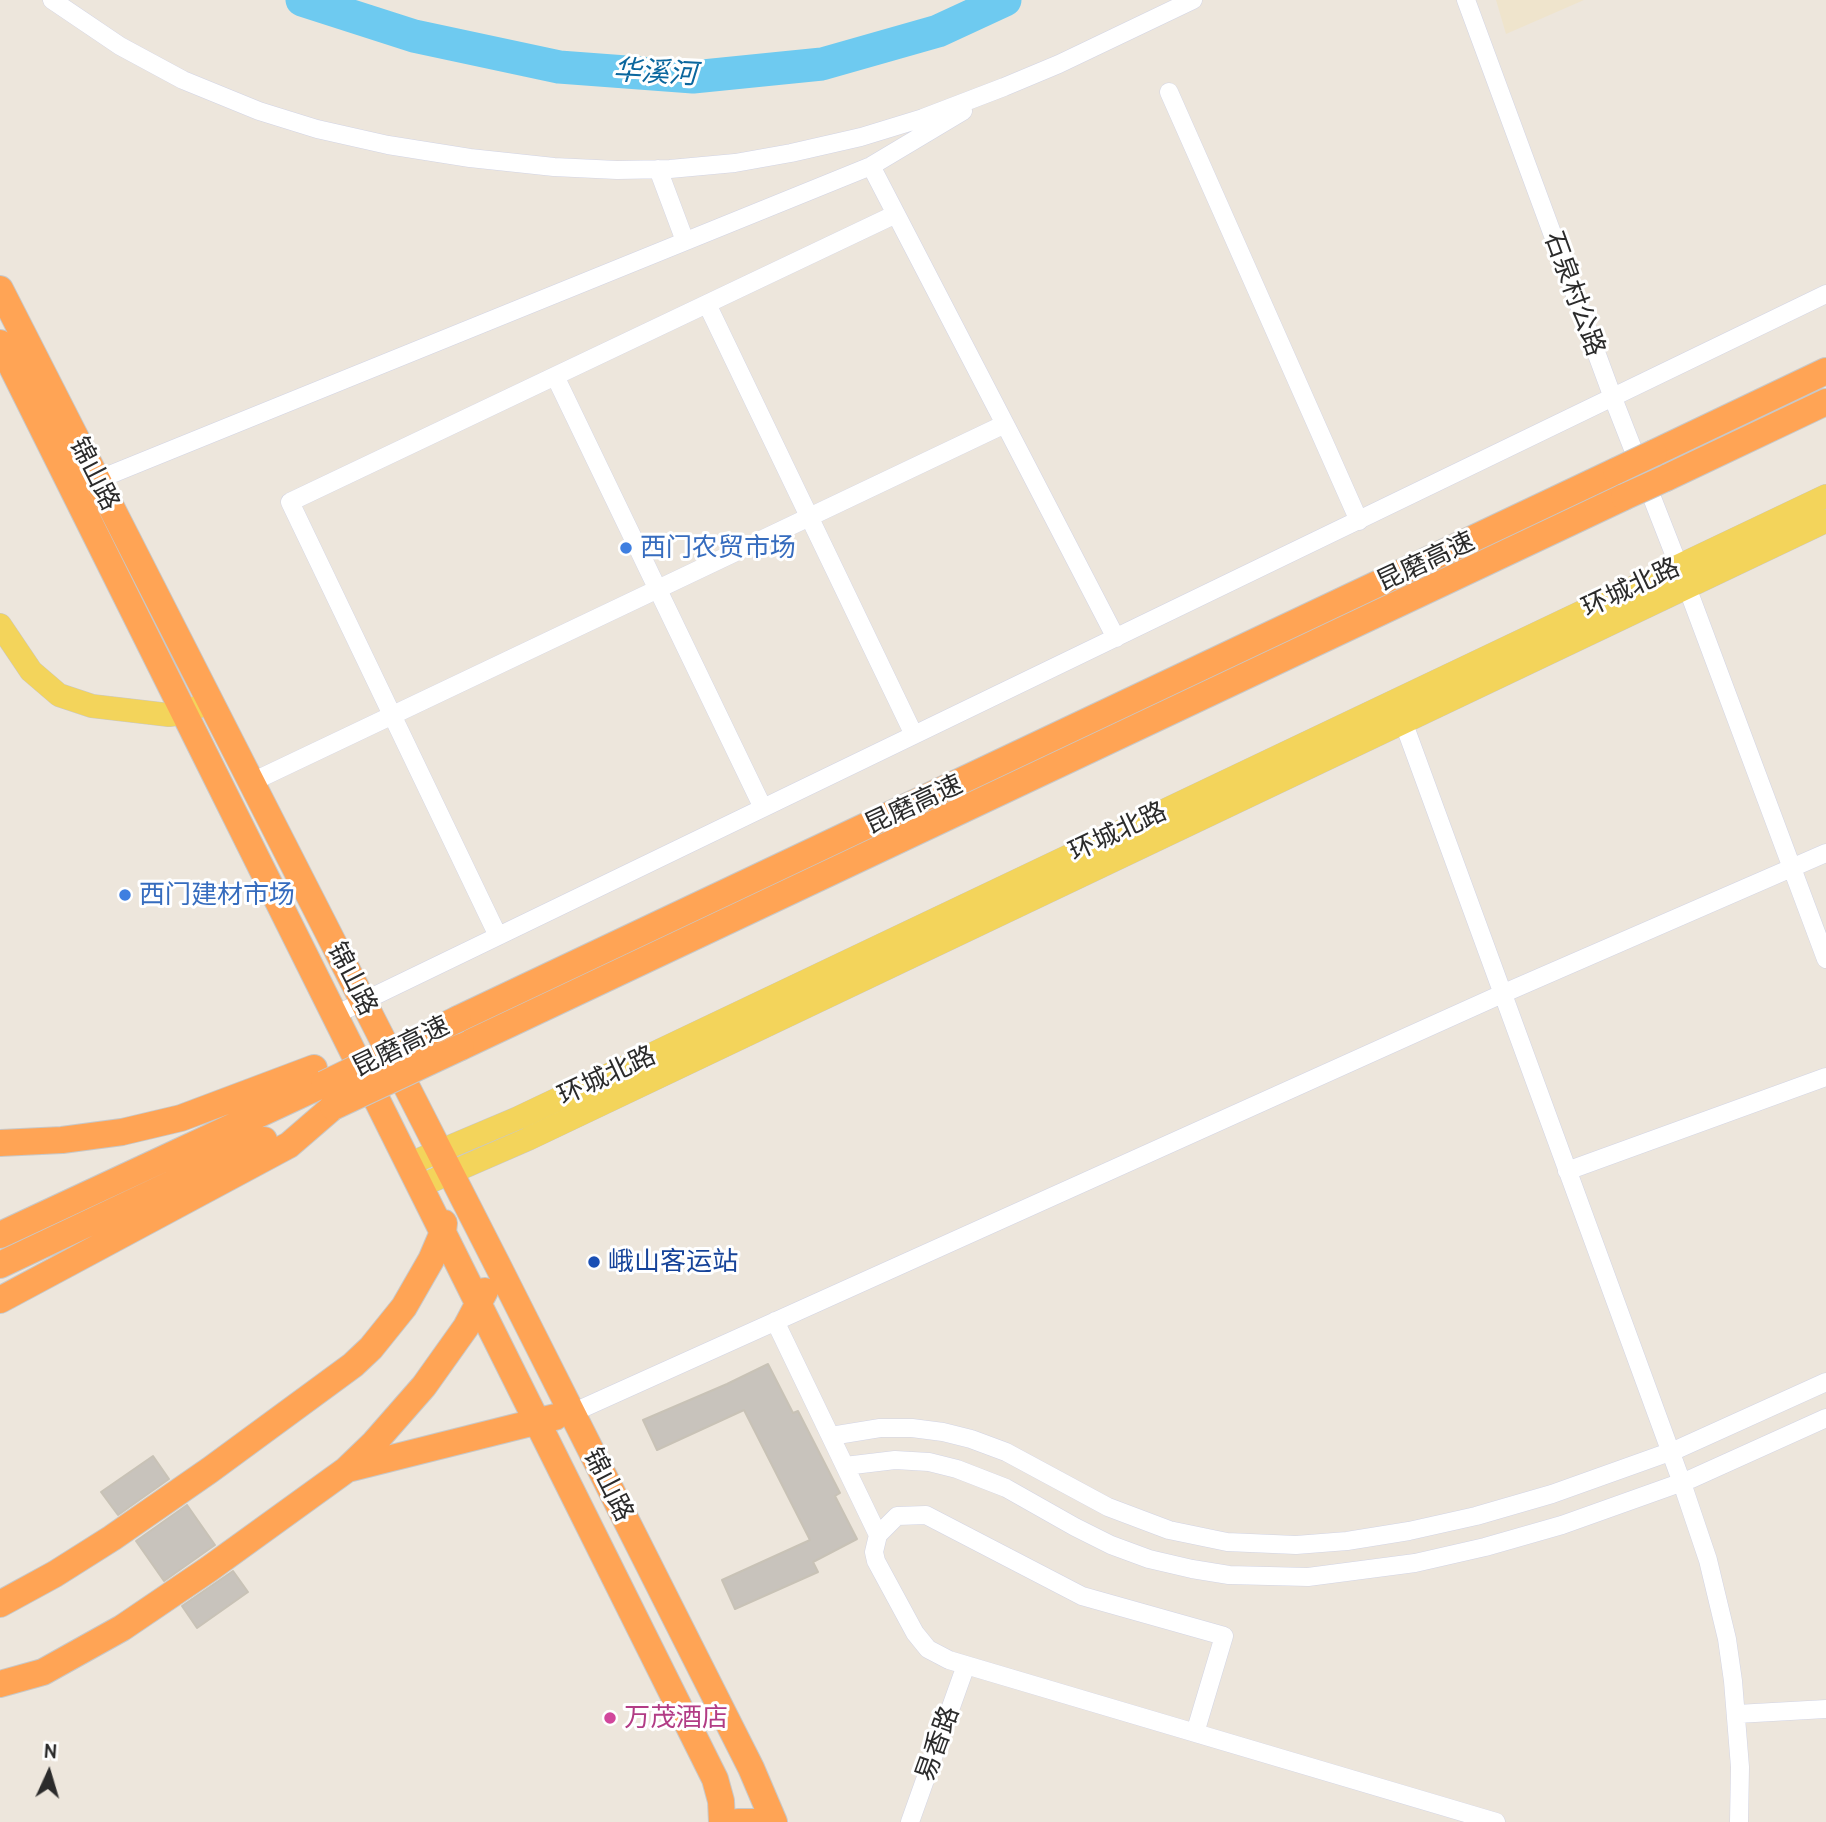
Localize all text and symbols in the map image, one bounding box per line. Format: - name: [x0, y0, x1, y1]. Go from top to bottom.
- water label: 华溪河: [612, 54, 698, 92]
- street label: 石泉村公路: [1537, 228, 1611, 360]
- street label: 锦山路: [62, 432, 126, 516]
- street label: 昆磨高速: [1372, 526, 1480, 598]
- place label: 西门农贸市场: [640, 532, 796, 564]
- marker: 西门农贸市场: [618, 540, 634, 556]
- street label: 环城北路: [1577, 552, 1685, 624]
- street label: 昆磨高速: [860, 769, 968, 841]
- street label: 环城北路: [1064, 796, 1172, 868]
- place label: 西门建材市场: [139, 879, 295, 911]
- marker: 西门建材市场: [117, 887, 133, 903]
- street label: 锦山路: [320, 937, 384, 1021]
- street label: 昆磨高速: [347, 1010, 455, 1084]
- street label: 环城北路: [553, 1040, 661, 1112]
- place label: 峨山客运站: [608, 1246, 738, 1278]
- marker: 峨山客运站: [586, 1254, 602, 1270]
- street label: 锦山路: [576, 1443, 640, 1527]
- place label: 万茂酒店: [624, 1702, 728, 1734]
- street label: 易香路: [910, 1702, 966, 1786]
- marker: 万茂酒店: [602, 1710, 618, 1726]
- north arrow: [14, 1738, 84, 1808]
- text: N: [43, 1740, 58, 1763]

